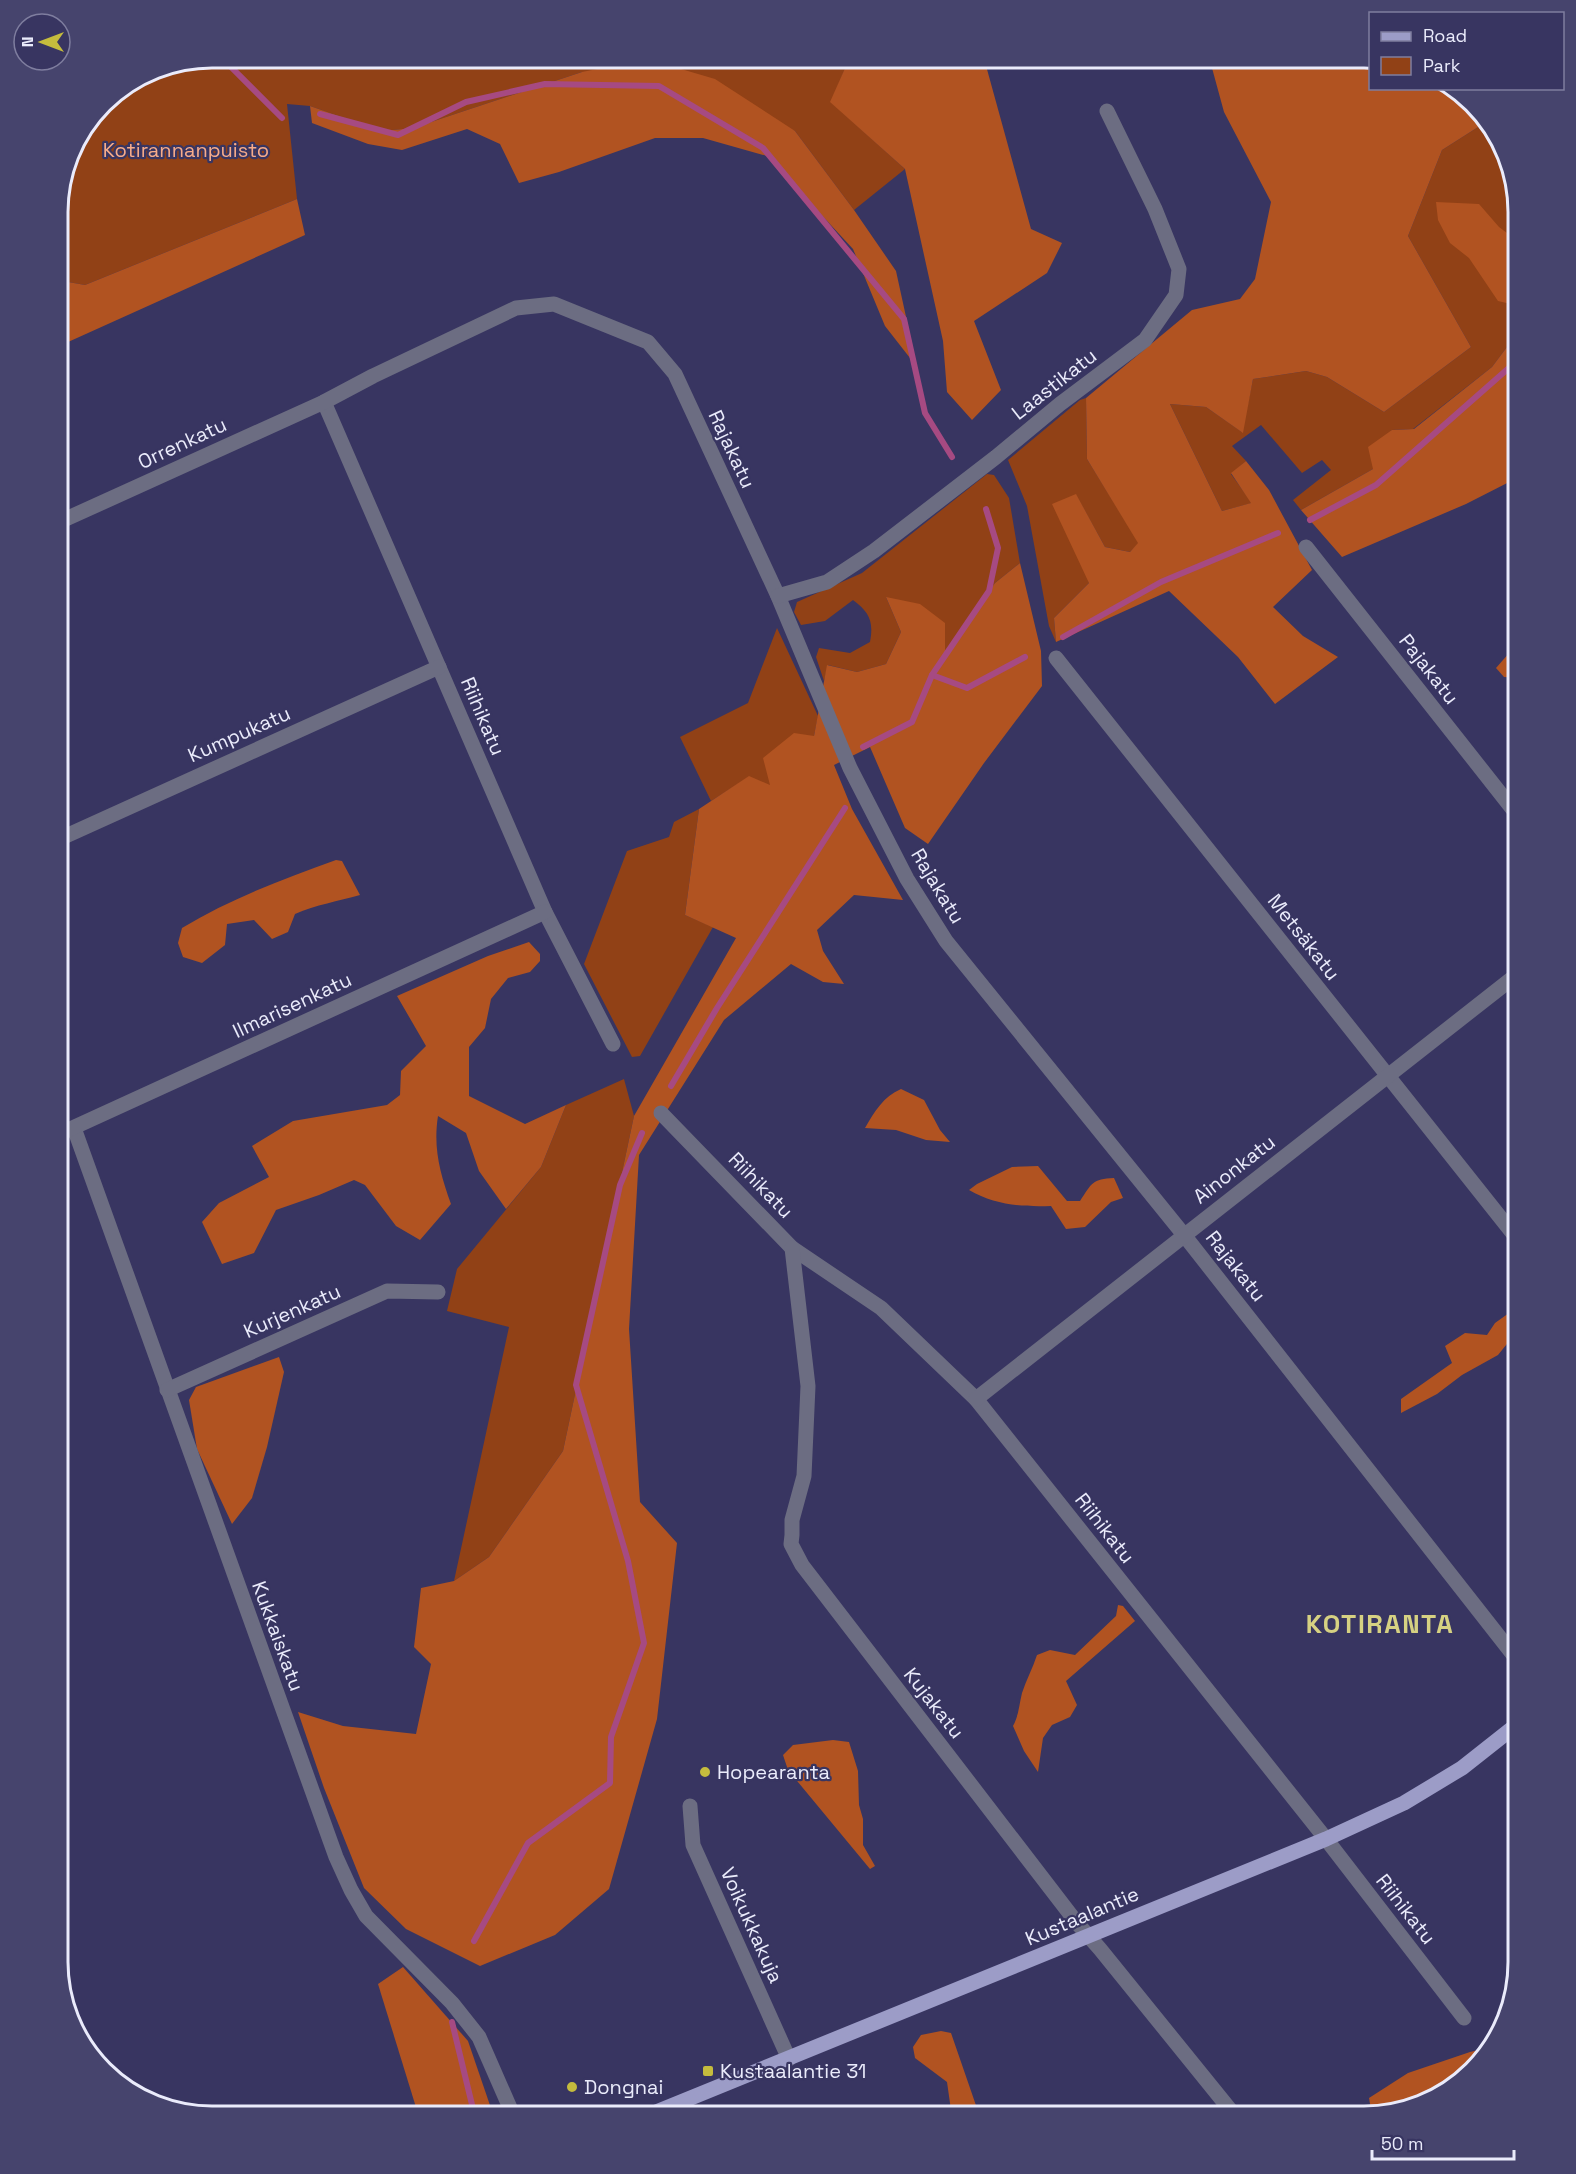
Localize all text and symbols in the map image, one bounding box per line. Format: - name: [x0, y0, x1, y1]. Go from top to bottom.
- north arrow: [12, 12, 72, 72]
- legend: [1369, 12, 1564, 90]
- text: Road: [1423, 24, 1467, 47]
- text: N: [17, 37, 38, 47]
- text: Park: [1423, 54, 1461, 77]
- park label: Kotirannanpuisto: [103, 137, 269, 163]
- street label: Laastikatu: [1006, 343, 1102, 425]
- street label: Rajakatu: [703, 406, 761, 492]
- street label: Orrenkatu: [133, 411, 231, 475]
- street label: Pajakatu: [1393, 628, 1465, 710]
- street label: Riihikatu: [455, 673, 511, 759]
- street label: Kumpukatu: [184, 700, 294, 768]
- street label: Rajakatu: [905, 844, 971, 928]
- street label: Metsäkatu: [1262, 889, 1346, 985]
- street label: Ilmarisenkatu: [228, 966, 356, 1044]
- street label: Ainonkatu: [1188, 1129, 1280, 1209]
- street label: Riihikatu: [723, 1146, 799, 1224]
- street label: Rajakatu: [1200, 1225, 1272, 1307]
- street label: Kurjenkatu: [239, 1278, 345, 1344]
- street label: Riihikatu: [1069, 1488, 1141, 1568]
- street label: Kukkaiskatu: [246, 1577, 310, 1695]
- district label: KOTIRANTA: [1306, 1607, 1454, 1641]
- street label: Kujakatu: [898, 1662, 970, 1744]
- place label: Hopearanta: [717, 1759, 830, 1785]
- marker: Hopearanta: [698, 1765, 712, 1779]
- street label: Voikukkakuja: [715, 1863, 789, 1987]
- street label: Riihikatu: [1370, 1869, 1442, 1949]
- street label: Kustaalantie: [1021, 1880, 1143, 1952]
- place label: Kustaalantie 31: [720, 2058, 866, 2084]
- marker: Kustaalantie 31: [701, 2064, 715, 2078]
- place label: Dongnai: [584, 2074, 663, 2100]
- marker: Dongnai: [565, 2080, 579, 2094]
- scale bar: [1372, 2123, 1514, 2161]
- text: 50 m: [1381, 2132, 1423, 2155]

